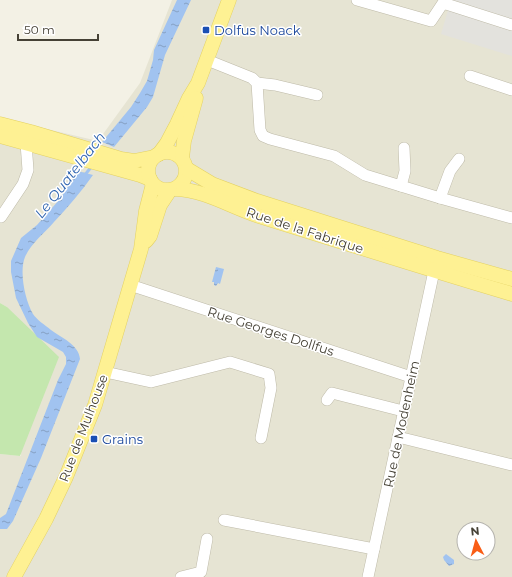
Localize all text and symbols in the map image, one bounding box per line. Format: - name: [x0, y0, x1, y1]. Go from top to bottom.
- scale bar: [18, 16, 98, 42]
- text: 50 m: [24, 22, 55, 37]
- place label: Dolfus Noack: [214, 22, 301, 38]
- marker: Dolfus Noack: [201, 25, 211, 35]
- water label: Le Quatelbach: [31, 128, 109, 222]
- street label: Rue de la Fabrique: [244, 203, 366, 257]
- street label: Rue Georges Dollfus: [206, 303, 336, 359]
- street label: Rue de Modenheim: [380, 359, 422, 489]
- street label: Rue de Mulhouse: [55, 372, 111, 484]
- place label: Grains: [102, 431, 143, 447]
- marker: Grains: [89, 434, 99, 444]
- north arrow: [456, 521, 496, 561]
- text: N: [470, 524, 480, 538]

